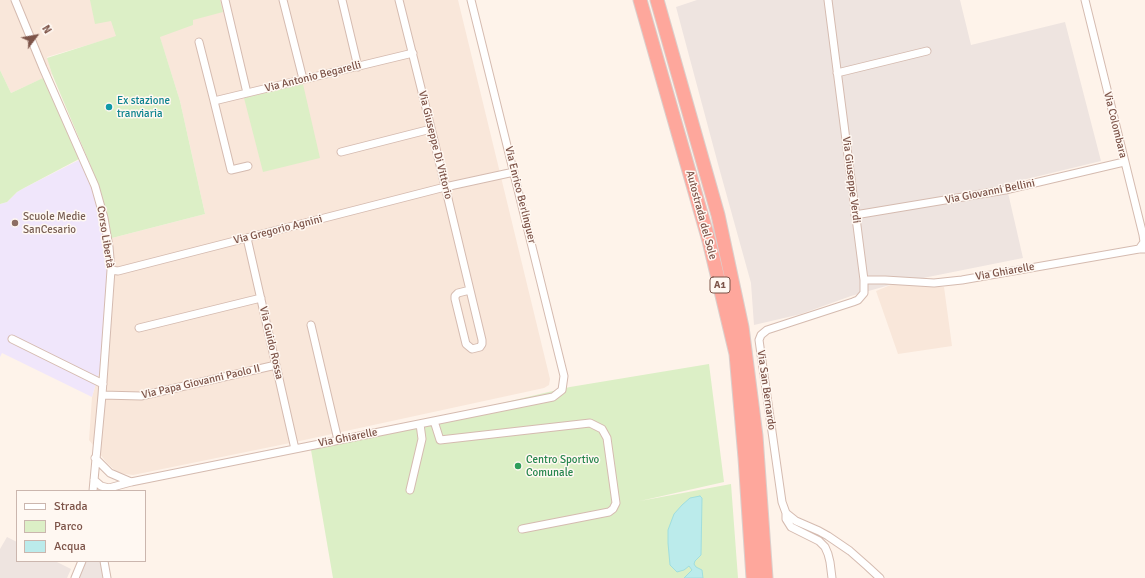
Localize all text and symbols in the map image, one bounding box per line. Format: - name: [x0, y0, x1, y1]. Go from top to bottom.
- north arrow: [16, 16, 56, 56]
- text: N: [39, 23, 54, 36]
- street label: Via Antonio Begarelli: [263, 59, 363, 95]
- street label: Via Giuseppe Di Vittorio: [415, 89, 455, 201]
- street label: Via Colombara: [1100, 90, 1130, 160]
- place label: Ex stazione tranviaria: [117, 94, 170, 120]
- marker: Ex stazione tranviaria: [104, 102, 114, 112]
- street label: Via Giuseppe Verdi: [839, 136, 863, 224]
- street label: Via Enrico Berlinguer: [502, 145, 538, 245]
- street label: Autostrada del Sole: [683, 169, 719, 261]
- street label: Via Giovanni Bellini: [944, 177, 1036, 207]
- street label: Corso Libertà: [94, 205, 116, 269]
- place label: Scuole Medie SanCesario: [23, 210, 86, 236]
- street label: Via Gregorio Agnini: [232, 213, 324, 247]
- marker: Scuole Medie SanCesario: [10, 218, 20, 228]
- street label: Via Ghiarelle: [974, 260, 1036, 284]
- road number: A1: [710, 277, 730, 293]
- street label: Via Guido Rossa: [256, 305, 286, 381]
- street label: Via San Bernardo: [754, 349, 778, 431]
- street label: Via Papa Giovanni Paolo II: [140, 362, 262, 402]
- street label: Via Ghiarelle: [317, 426, 379, 450]
- place label: Centro Sportivo Comunale: [526, 453, 599, 479]
- marker: Centro Sportivo Comunale: [513, 461, 523, 471]
- legend: [16, 490, 146, 562]
- text: Strada: [54, 499, 88, 514]
- text: Parco: [54, 519, 83, 534]
- text: Acqua: [54, 539, 86, 554]

